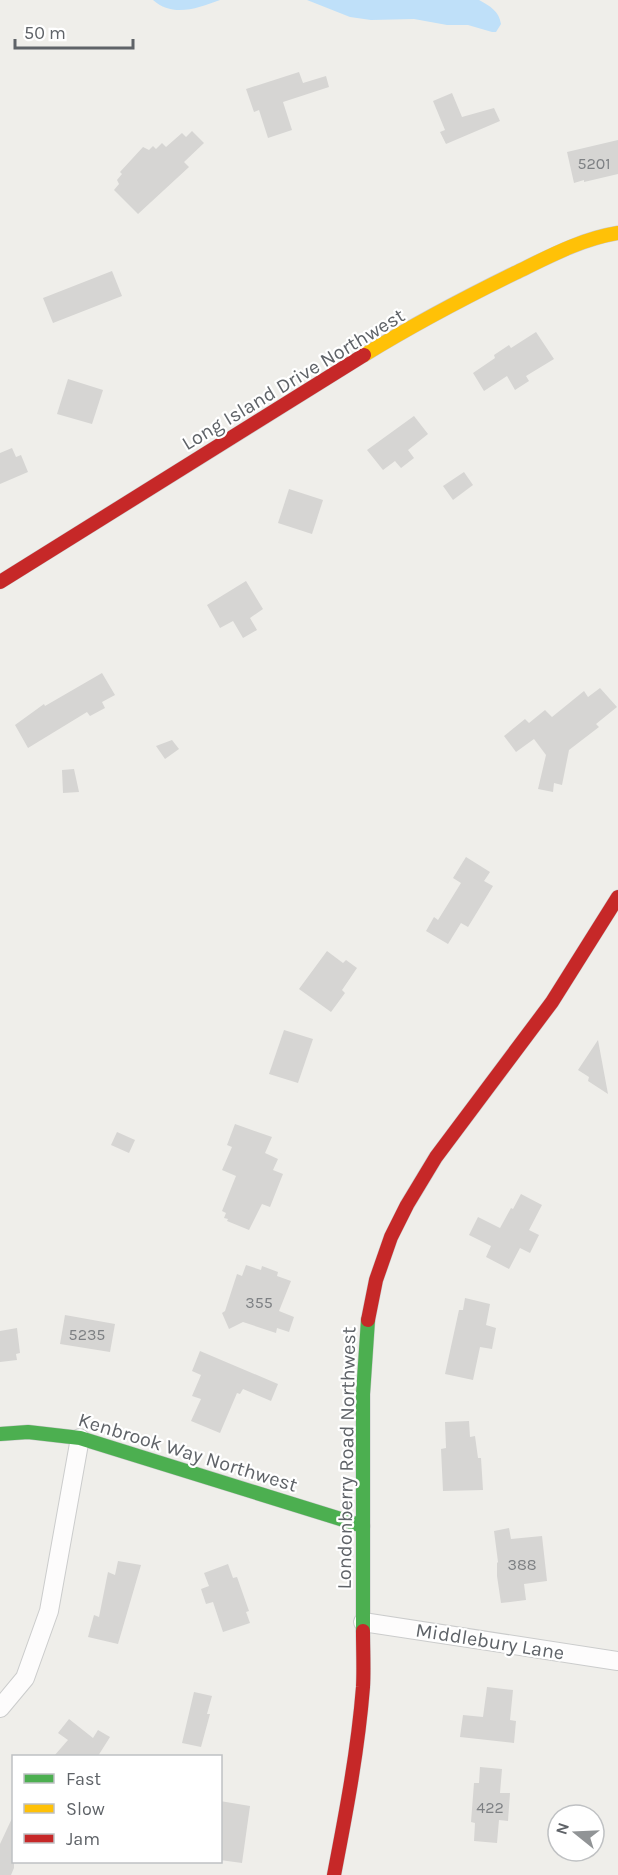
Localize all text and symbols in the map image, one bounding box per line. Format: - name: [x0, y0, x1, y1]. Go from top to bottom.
- scale bar: [15, 12, 134, 50]
- text: 50 m: [24, 22, 66, 44]
- house number: 5201: [577, 154, 611, 173]
- street label: Long Island Drive Northwest: [178, 304, 409, 455]
- house number: 355: [245, 1293, 273, 1312]
- house number: 5235: [69, 1325, 105, 1344]
- street label: Londonberry Road Northwest: [333, 1326, 360, 1590]
- street label: Kenbrook Way Northwest: [75, 1408, 301, 1497]
- house number: 388: [507, 1555, 537, 1574]
- street label: Middlebury Lane: [414, 1618, 566, 1665]
- legend: [12, 1755, 222, 1863]
- text: Fast: [66, 1768, 101, 1790]
- text: Slow: [66, 1798, 105, 1820]
- house number: 422: [476, 1798, 504, 1817]
- north arrow: [546, 1803, 606, 1863]
- text: N: [551, 1820, 573, 1837]
- text: Jam: [66, 1828, 100, 1850]

